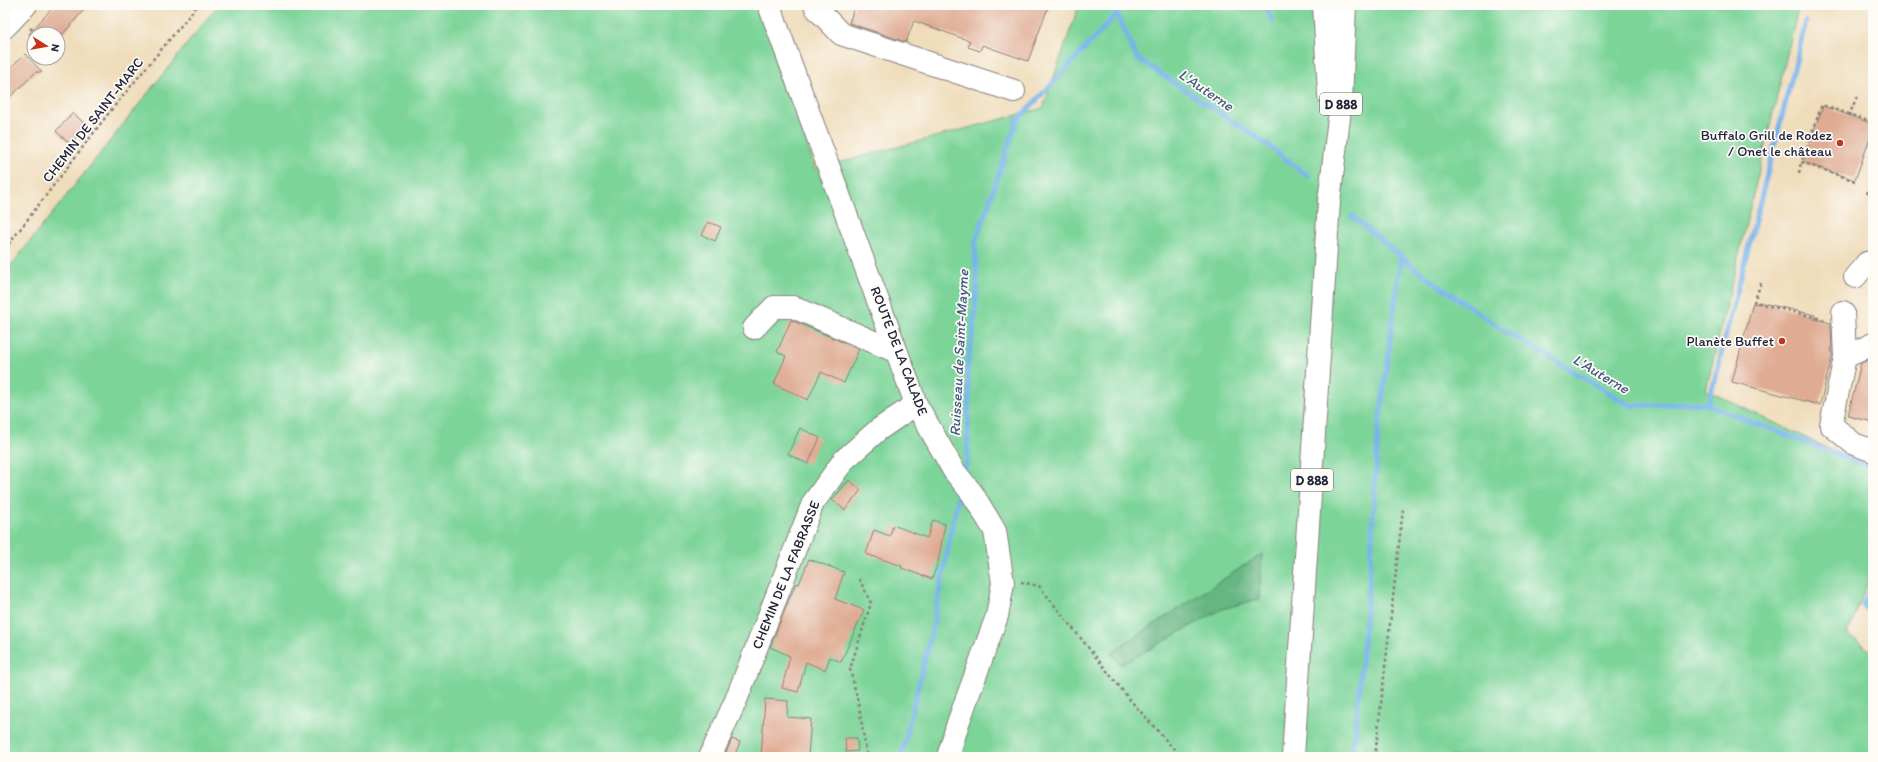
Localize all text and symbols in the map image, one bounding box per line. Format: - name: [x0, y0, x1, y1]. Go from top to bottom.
- north arrow: [26, 26, 66, 66]
- text: N: [48, 43, 62, 53]
- street label: CHEMIN DE SAINT-MARC: [39, 54, 147, 186]
- water label: L'Auterne: [1175, 65, 1237, 115]
- road number: D 888: [1320, 93, 1362, 115]
- place label: Buffalo Grill de Rodez / Onet le château: [1701, 127, 1833, 160]
- marker: Buffalo Grill de Rodez / Onet le château: [1835, 138, 1845, 148]
- water label: Ruisseau de Saint-Mayme: [946, 268, 972, 437]
- street label: ROUTE DE LA CALADE: [867, 284, 932, 418]
- place label: Planète Buffet: [1687, 333, 1774, 350]
- marker: Planète Buffet: [1777, 336, 1787, 346]
- water label: L'Auterne: [1570, 350, 1633, 398]
- road number: D 888: [1291, 469, 1333, 491]
- street label: CHEMIN DE LA FABRASSE: [748, 498, 824, 652]

